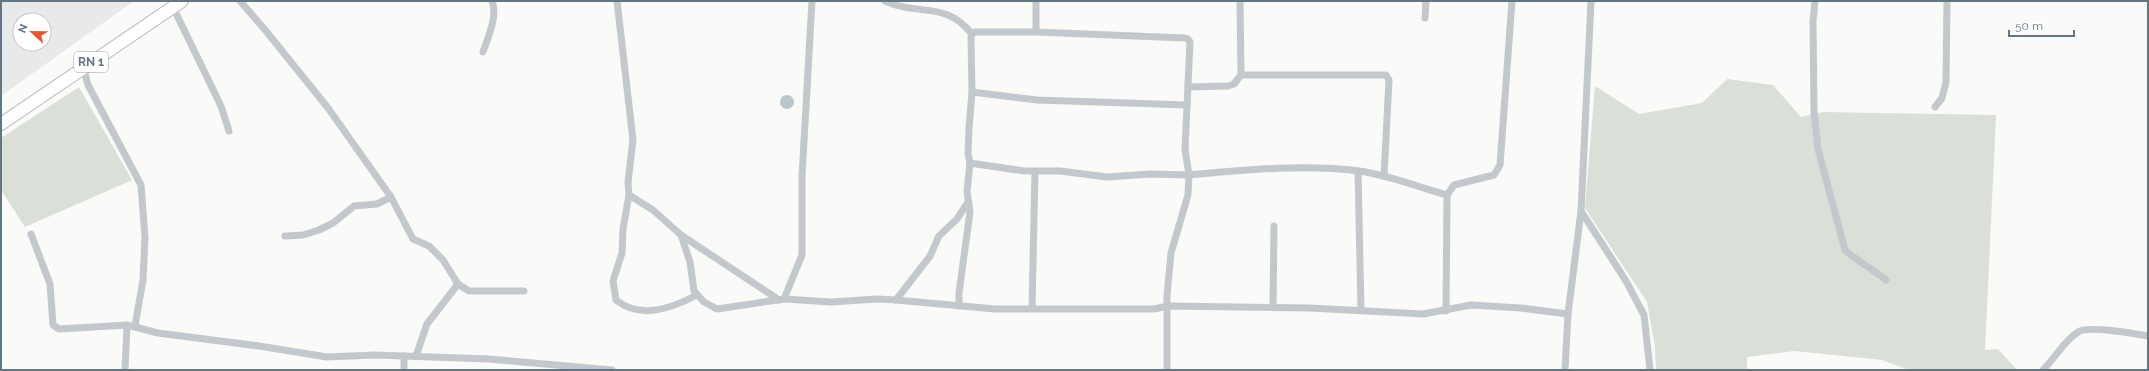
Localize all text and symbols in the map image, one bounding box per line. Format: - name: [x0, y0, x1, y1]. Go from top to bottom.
- north arrow: [12, 12, 52, 52]
- scale bar: [2009, 12, 2074, 38]
- text: 50 m: [2015, 19, 2043, 33]
- text: N: [16, 22, 31, 35]
- road number: RN 1: [74, 52, 108, 72]

